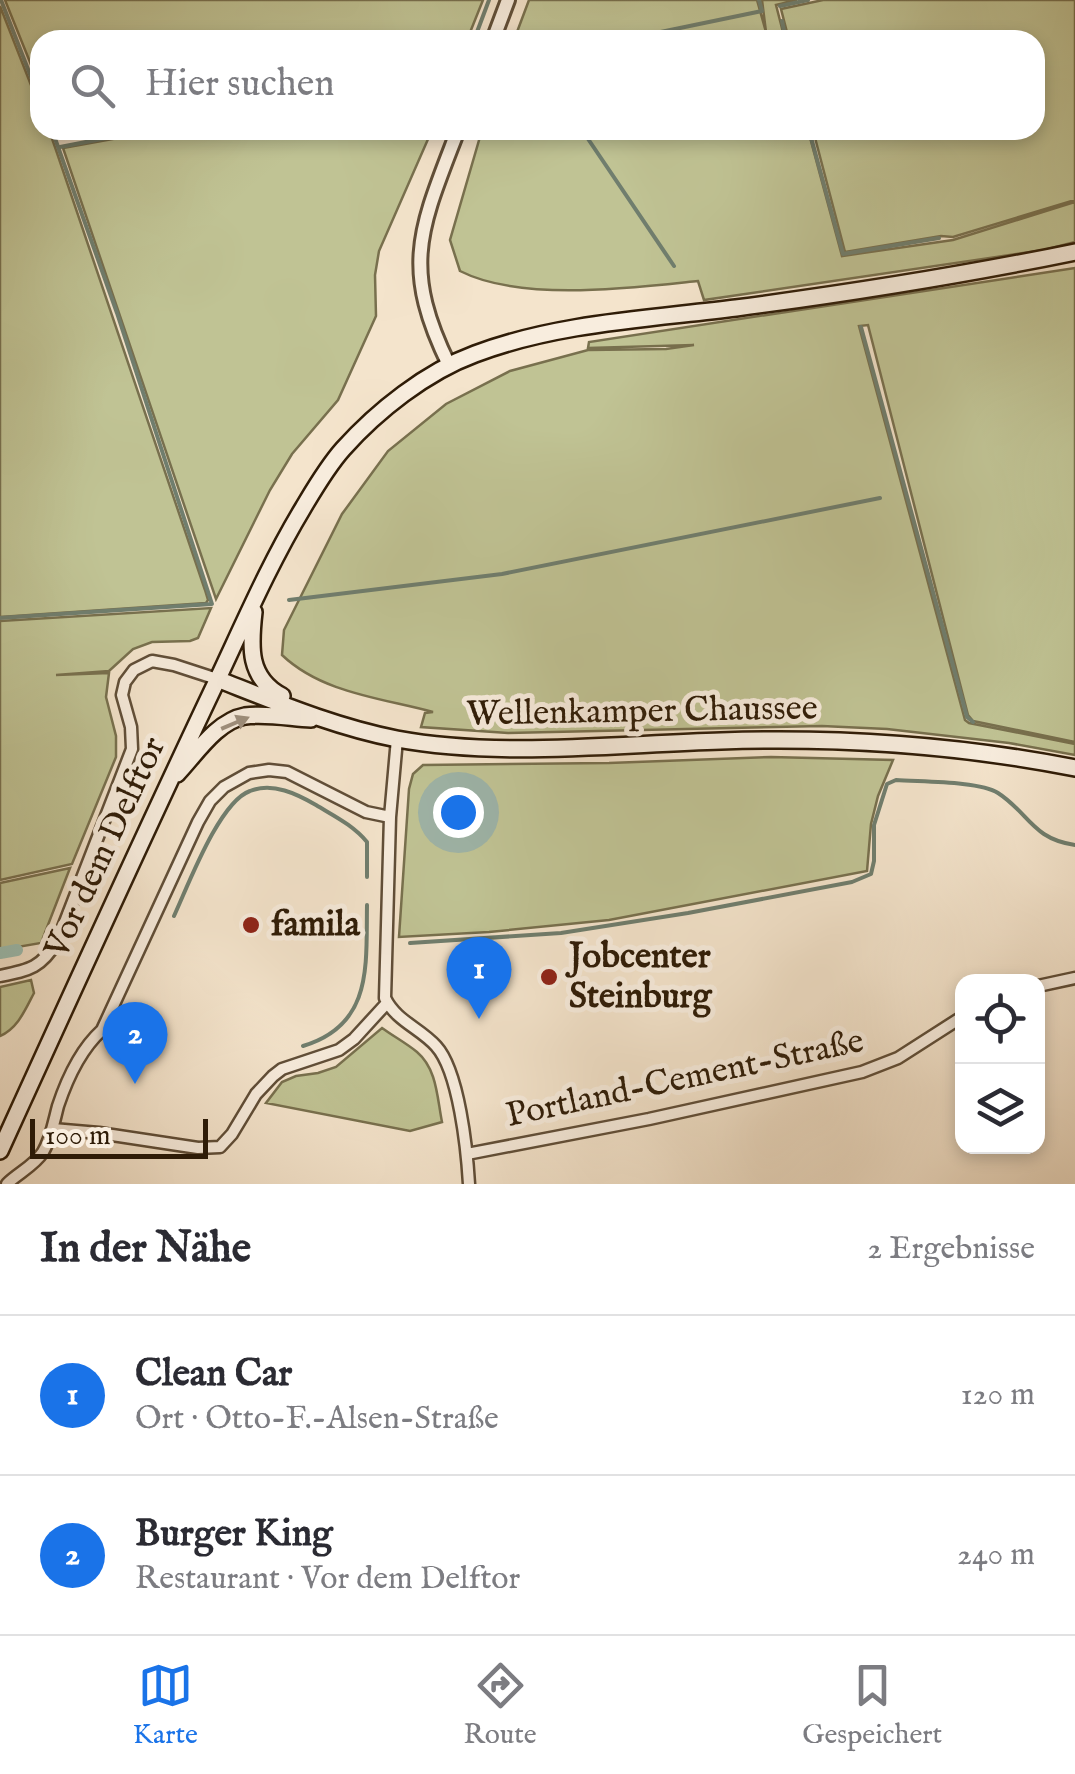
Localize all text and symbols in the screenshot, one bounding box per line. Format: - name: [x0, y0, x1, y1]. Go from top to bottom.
- search box: [30, 30, 1045, 140]
- icon: search: [65, 58, 120, 113]
- text: Hier suchen: [145, 61, 335, 109]
- street label: Wellenkamper Chaussee: [466, 686, 818, 738]
- one-way arrow: [220, 714, 250, 730]
- street label: Vor dem Delftor: [35, 730, 177, 967]
- your location: [433, 787, 484, 838]
- place label: famila: [271, 903, 361, 948]
- marker: famila: [240, 914, 262, 936]
- place label: Jobcenter Steinburg: [565, 935, 712, 1020]
- pin: 1: [446, 936, 512, 1019]
- marker: Jobcenter Steinburg: [538, 966, 560, 988]
- map controls: [955, 974, 1045, 1154]
- button: locate: [955, 974, 1045, 1064]
- pin: 2: [102, 1002, 168, 1084]
- street label: Portland-Cement-Straße: [502, 1019, 868, 1139]
- button: layers: [955, 1064, 1045, 1154]
- scale bar: [30, 1114, 208, 1158]
- text: 100 m: [45, 1119, 111, 1154]
- text: In der Nähe: [40, 1223, 251, 1276]
- text: 2 Ergebnisse: [867, 1229, 1035, 1270]
- text: Clean Car: [135, 1351, 292, 1399]
- text: 1: [67, 1375, 78, 1416]
- text: 120 m: [961, 1375, 1035, 1416]
- text: Ort · Otto-F.-Alsen-Straße: [135, 1399, 499, 1440]
- text: Burger King: [135, 1511, 333, 1559]
- text: 2: [65, 1535, 80, 1576]
- text: 240 m: [957, 1535, 1035, 1576]
- text: Restaurant · Vor dem Delftor: [135, 1559, 520, 1600]
- tab: Karte: [133, 1658, 198, 1753]
- tab: Route: [463, 1658, 537, 1753]
- tab: Gespeichert: [802, 1658, 942, 1753]

